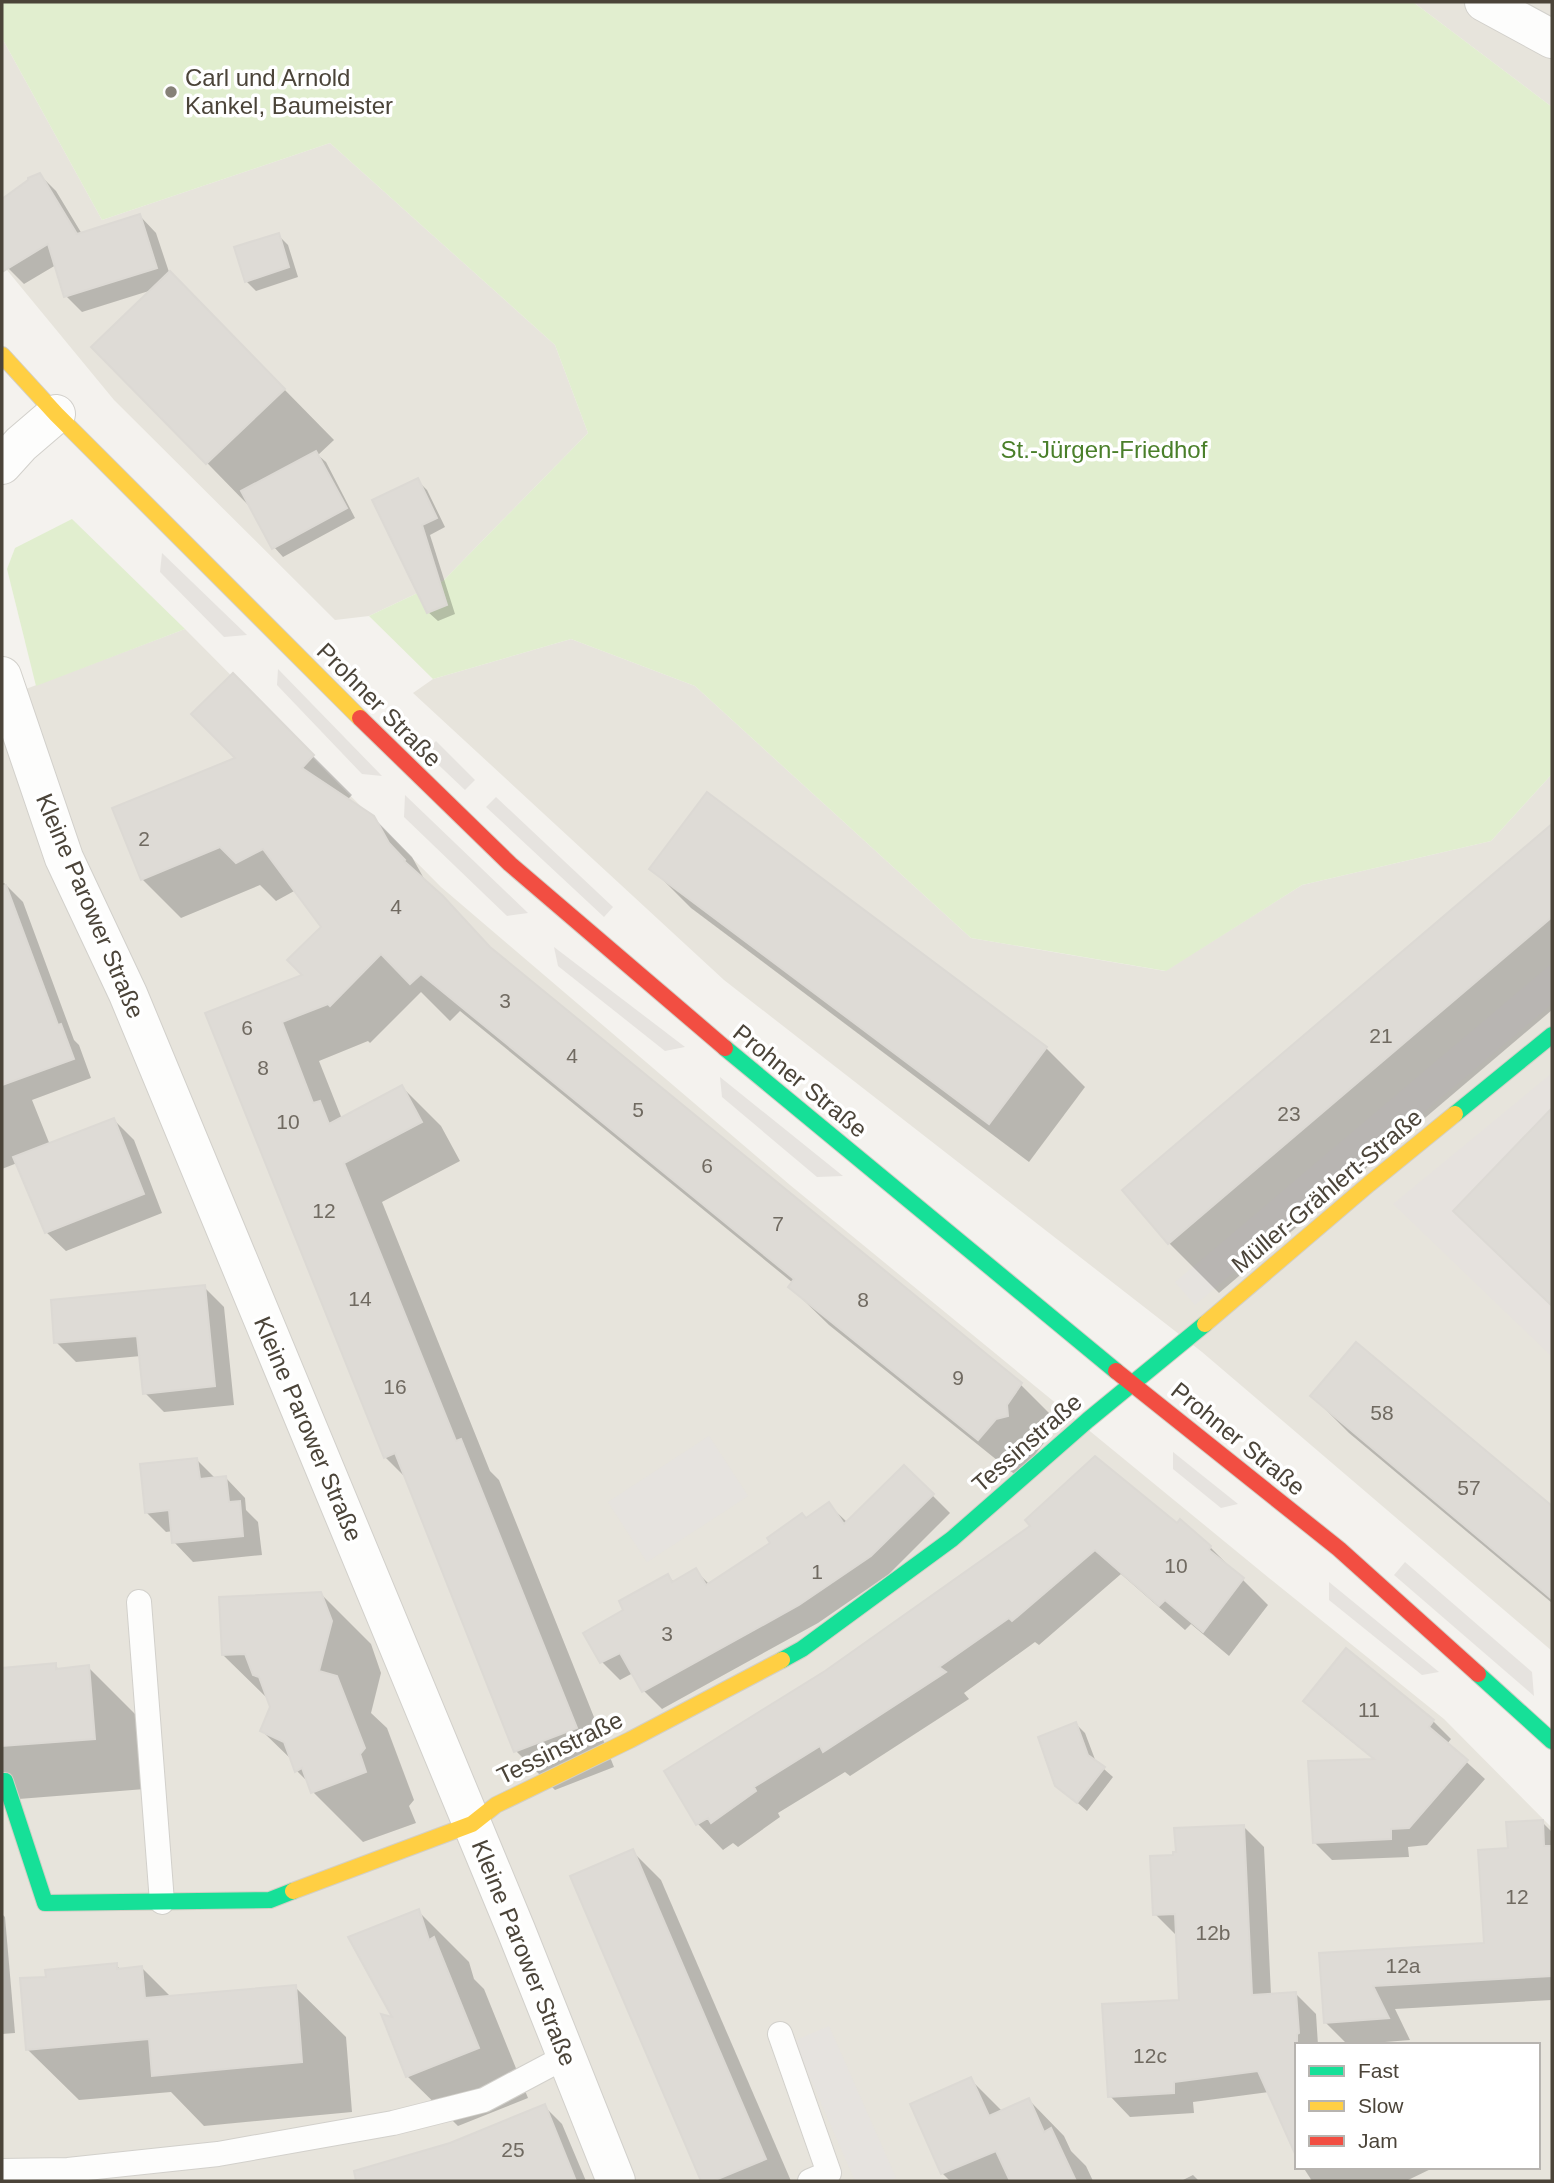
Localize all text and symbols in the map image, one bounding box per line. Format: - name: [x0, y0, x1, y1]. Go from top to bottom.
- place label: Carl und Arnold Kankel, Baumeister: [185, 64, 393, 119]
- marker: Carl und Arnold Kankel, Baumeister: [163, 84, 179, 100]
- park label: St.-Jürgen-Friedhof: [1001, 436, 1208, 463]
- street label: Prohner Straße: [312, 637, 447, 772]
- street label: Kleine Parower Straße: [31, 789, 150, 1022]
- house number: 2: [138, 827, 150, 850]
- house number: 4: [390, 895, 402, 918]
- house number: 3: [499, 989, 511, 1012]
- house number: 6: [241, 1016, 253, 1039]
- street label: Prohner Straße: [728, 1018, 873, 1143]
- house number: 21: [1369, 1024, 1393, 1047]
- house number: 4: [566, 1044, 578, 1067]
- house number: 8: [257, 1056, 269, 1079]
- house number: 5: [632, 1098, 644, 1121]
- house number: 23: [1277, 1102, 1301, 1125]
- street label: Müller-Grählert-Straße: [1226, 1103, 1427, 1278]
- house number: 10: [276, 1110, 300, 1133]
- house number: 6: [701, 1154, 713, 1177]
- house number: 12: [312, 1199, 336, 1222]
- house number: 7: [772, 1212, 784, 1235]
- house number: 14: [348, 1287, 372, 1310]
- house number: 8: [857, 1288, 869, 1311]
- street label: Kleine Parower Straße: [249, 1312, 368, 1545]
- house number: 9: [952, 1366, 964, 1389]
- house number: 16: [383, 1375, 407, 1398]
- street label: Prohner Straße: [1166, 1376, 1311, 1501]
- street label: Tessinstraße: [966, 1388, 1087, 1497]
- house number: 58: [1370, 1401, 1394, 1424]
- house number: 57: [1457, 1476, 1481, 1499]
- house number: 10: [1164, 1554, 1188, 1577]
- house number: 1: [811, 1560, 823, 1583]
- house number: 3: [661, 1622, 673, 1645]
- house number: 11: [1358, 1698, 1380, 1721]
- street label: Tessinstraße: [493, 1706, 627, 1790]
- street label: Kleine Parower Straße: [467, 1836, 582, 2070]
- house number: 12: [1505, 1885, 1529, 1908]
- house number: 12b: [1195, 1921, 1231, 1944]
- house number: 12a: [1385, 1954, 1421, 1977]
- legend: [1295, 2043, 1540, 2169]
- house number: 12c: [1133, 2044, 1167, 2067]
- text: Fast: [1358, 2059, 1399, 2082]
- text: Slow: [1358, 2094, 1404, 2117]
- text: Jam: [1358, 2129, 1398, 2152]
- house number: 25: [501, 2138, 525, 2161]

